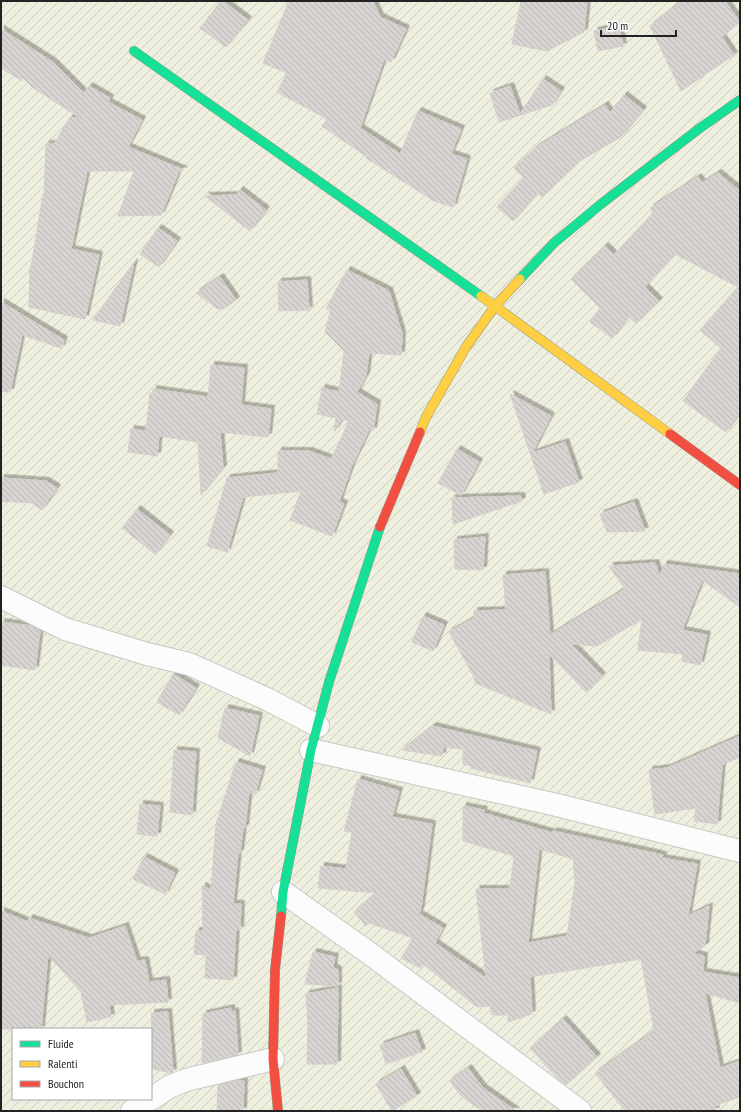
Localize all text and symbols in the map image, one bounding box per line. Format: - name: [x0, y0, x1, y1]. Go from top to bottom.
- scale bar: [601, 12, 676, 38]
- text: 20 m: [607, 18, 628, 33]
- legend: [12, 1028, 152, 1100]
- text: Fluide: [48, 1036, 74, 1051]
- text: Ralenti: [48, 1056, 77, 1071]
- text: Bouchon: [48, 1076, 84, 1091]

